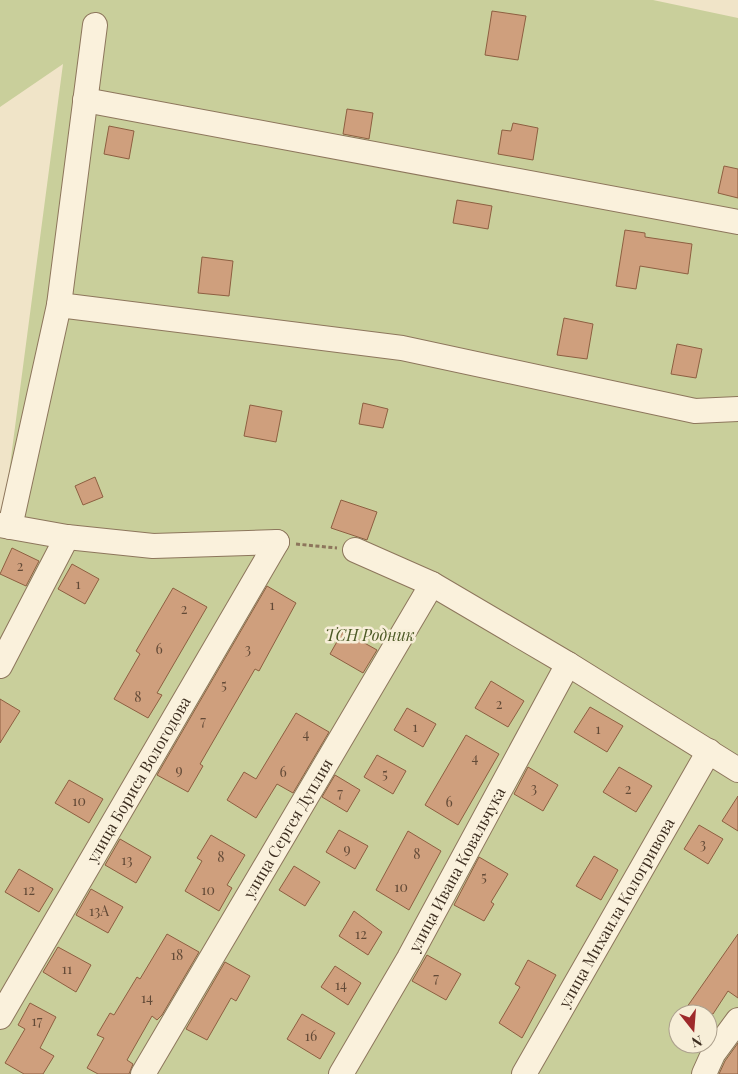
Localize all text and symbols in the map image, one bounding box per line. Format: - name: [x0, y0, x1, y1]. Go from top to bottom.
- house number: 2: [17, 556, 24, 575]
- house number: 1: [75, 574, 81, 593]
- house number: 1: [269, 595, 275, 614]
- house number: 2: [181, 599, 188, 618]
- park label: ТСН Родник: [325, 624, 415, 645]
- house number: 6: [155, 639, 163, 658]
- house number: 3: [245, 639, 251, 658]
- house number: 5: [221, 675, 227, 694]
- house number: 8: [134, 687, 142, 706]
- street label: улица Бориса Вологодова: [81, 692, 195, 867]
- house number: 2: [496, 694, 503, 713]
- house number: 7: [200, 711, 206, 730]
- house number: 1: [412, 717, 418, 736]
- house number: 1: [595, 719, 601, 738]
- house number: 4: [303, 724, 310, 743]
- house number: 4: [472, 748, 479, 767]
- street label: улица Сергея Дуплия: [237, 754, 337, 903]
- house number: 9: [175, 760, 183, 779]
- house number: 6: [279, 762, 287, 781]
- house number: 5: [382, 764, 388, 783]
- house number: 3: [531, 778, 537, 797]
- house number: 2: [625, 779, 632, 798]
- house number: 7: [337, 783, 343, 802]
- street label: улица Ивана Ковальчука: [403, 783, 510, 956]
- house number: 10: [72, 791, 86, 810]
- house number: 6: [445, 792, 453, 811]
- street label: улица Михаила Кологривова: [553, 814, 679, 1012]
- house number: 3: [700, 834, 706, 853]
- house number: 9: [343, 839, 351, 858]
- house number: 8: [413, 844, 421, 863]
- house number: 8: [217, 847, 225, 866]
- house number: 13: [121, 850, 133, 869]
- house number: 5: [481, 867, 487, 886]
- house number: 10: [394, 877, 408, 896]
- house number: 12: [23, 880, 35, 899]
- house number: 10: [201, 880, 215, 899]
- house number: 13А: [89, 901, 109, 920]
- house number: 12: [355, 924, 367, 943]
- house number: 18: [171, 945, 183, 964]
- house number: 11: [62, 959, 72, 978]
- house number: 7: [433, 968, 439, 987]
- house number: 14: [335, 975, 347, 994]
- house number: 14: [141, 988, 153, 1007]
- north arrow: [668, 1004, 718, 1054]
- house number: 17: [32, 1011, 43, 1030]
- house number: 16: [305, 1026, 317, 1045]
- text: N: [689, 1031, 705, 1052]

